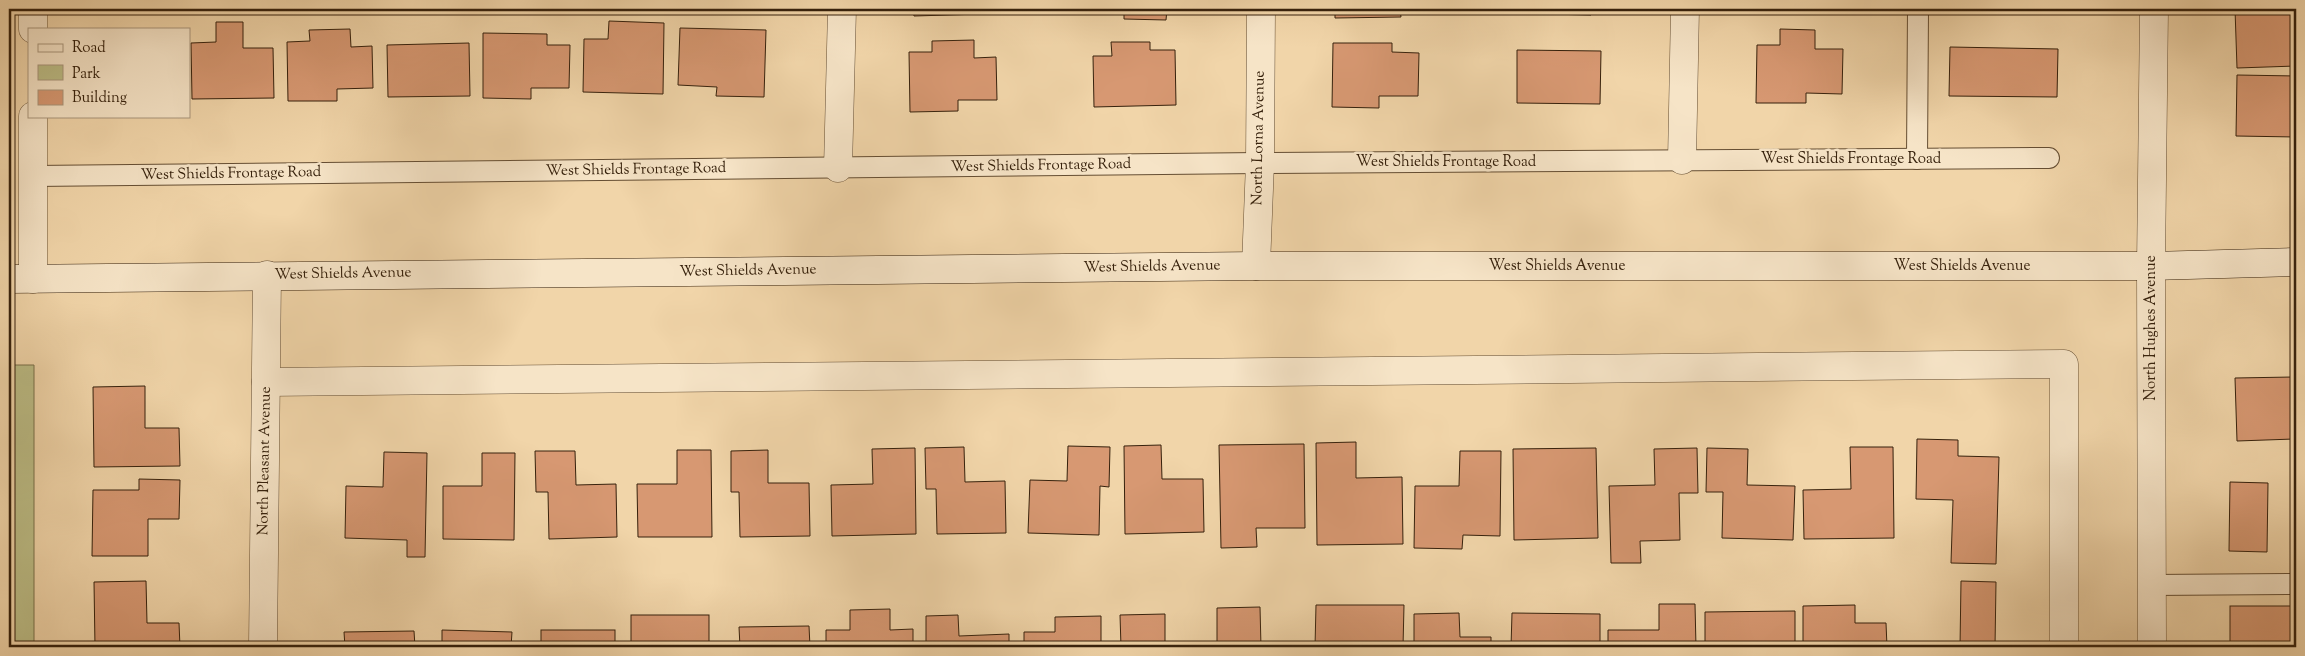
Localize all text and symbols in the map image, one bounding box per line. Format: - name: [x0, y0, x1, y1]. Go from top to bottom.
- legend: [28, 28, 190, 118]
- text: Road: [72, 38, 106, 59]
- text: Park: [72, 64, 101, 85]
- street label: North Lorna Avenue: [1247, 70, 1271, 206]
- text: Building: [72, 88, 127, 109]
- street label: West Shields Frontage Road: [1761, 149, 1942, 170]
- street label: West Shields Frontage Road: [1356, 152, 1537, 173]
- street label: West Shields Frontage Road: [951, 154, 1132, 178]
- street label: West Shields Frontage Road: [546, 158, 727, 182]
- street label: West Shields Frontage Road: [141, 162, 322, 186]
- street label: West Shields Avenue: [1083, 255, 1221, 279]
- street label: North Hughes Avenue: [2141, 255, 2162, 401]
- street label: West Shields Avenue: [1489, 256, 1625, 277]
- street label: West Shields Avenue: [1894, 256, 2030, 277]
- street label: West Shields Avenue: [679, 259, 817, 283]
- street label: West Shields Avenue: [274, 262, 412, 286]
- street label: North Pleasant Avenue: [253, 386, 277, 536]

